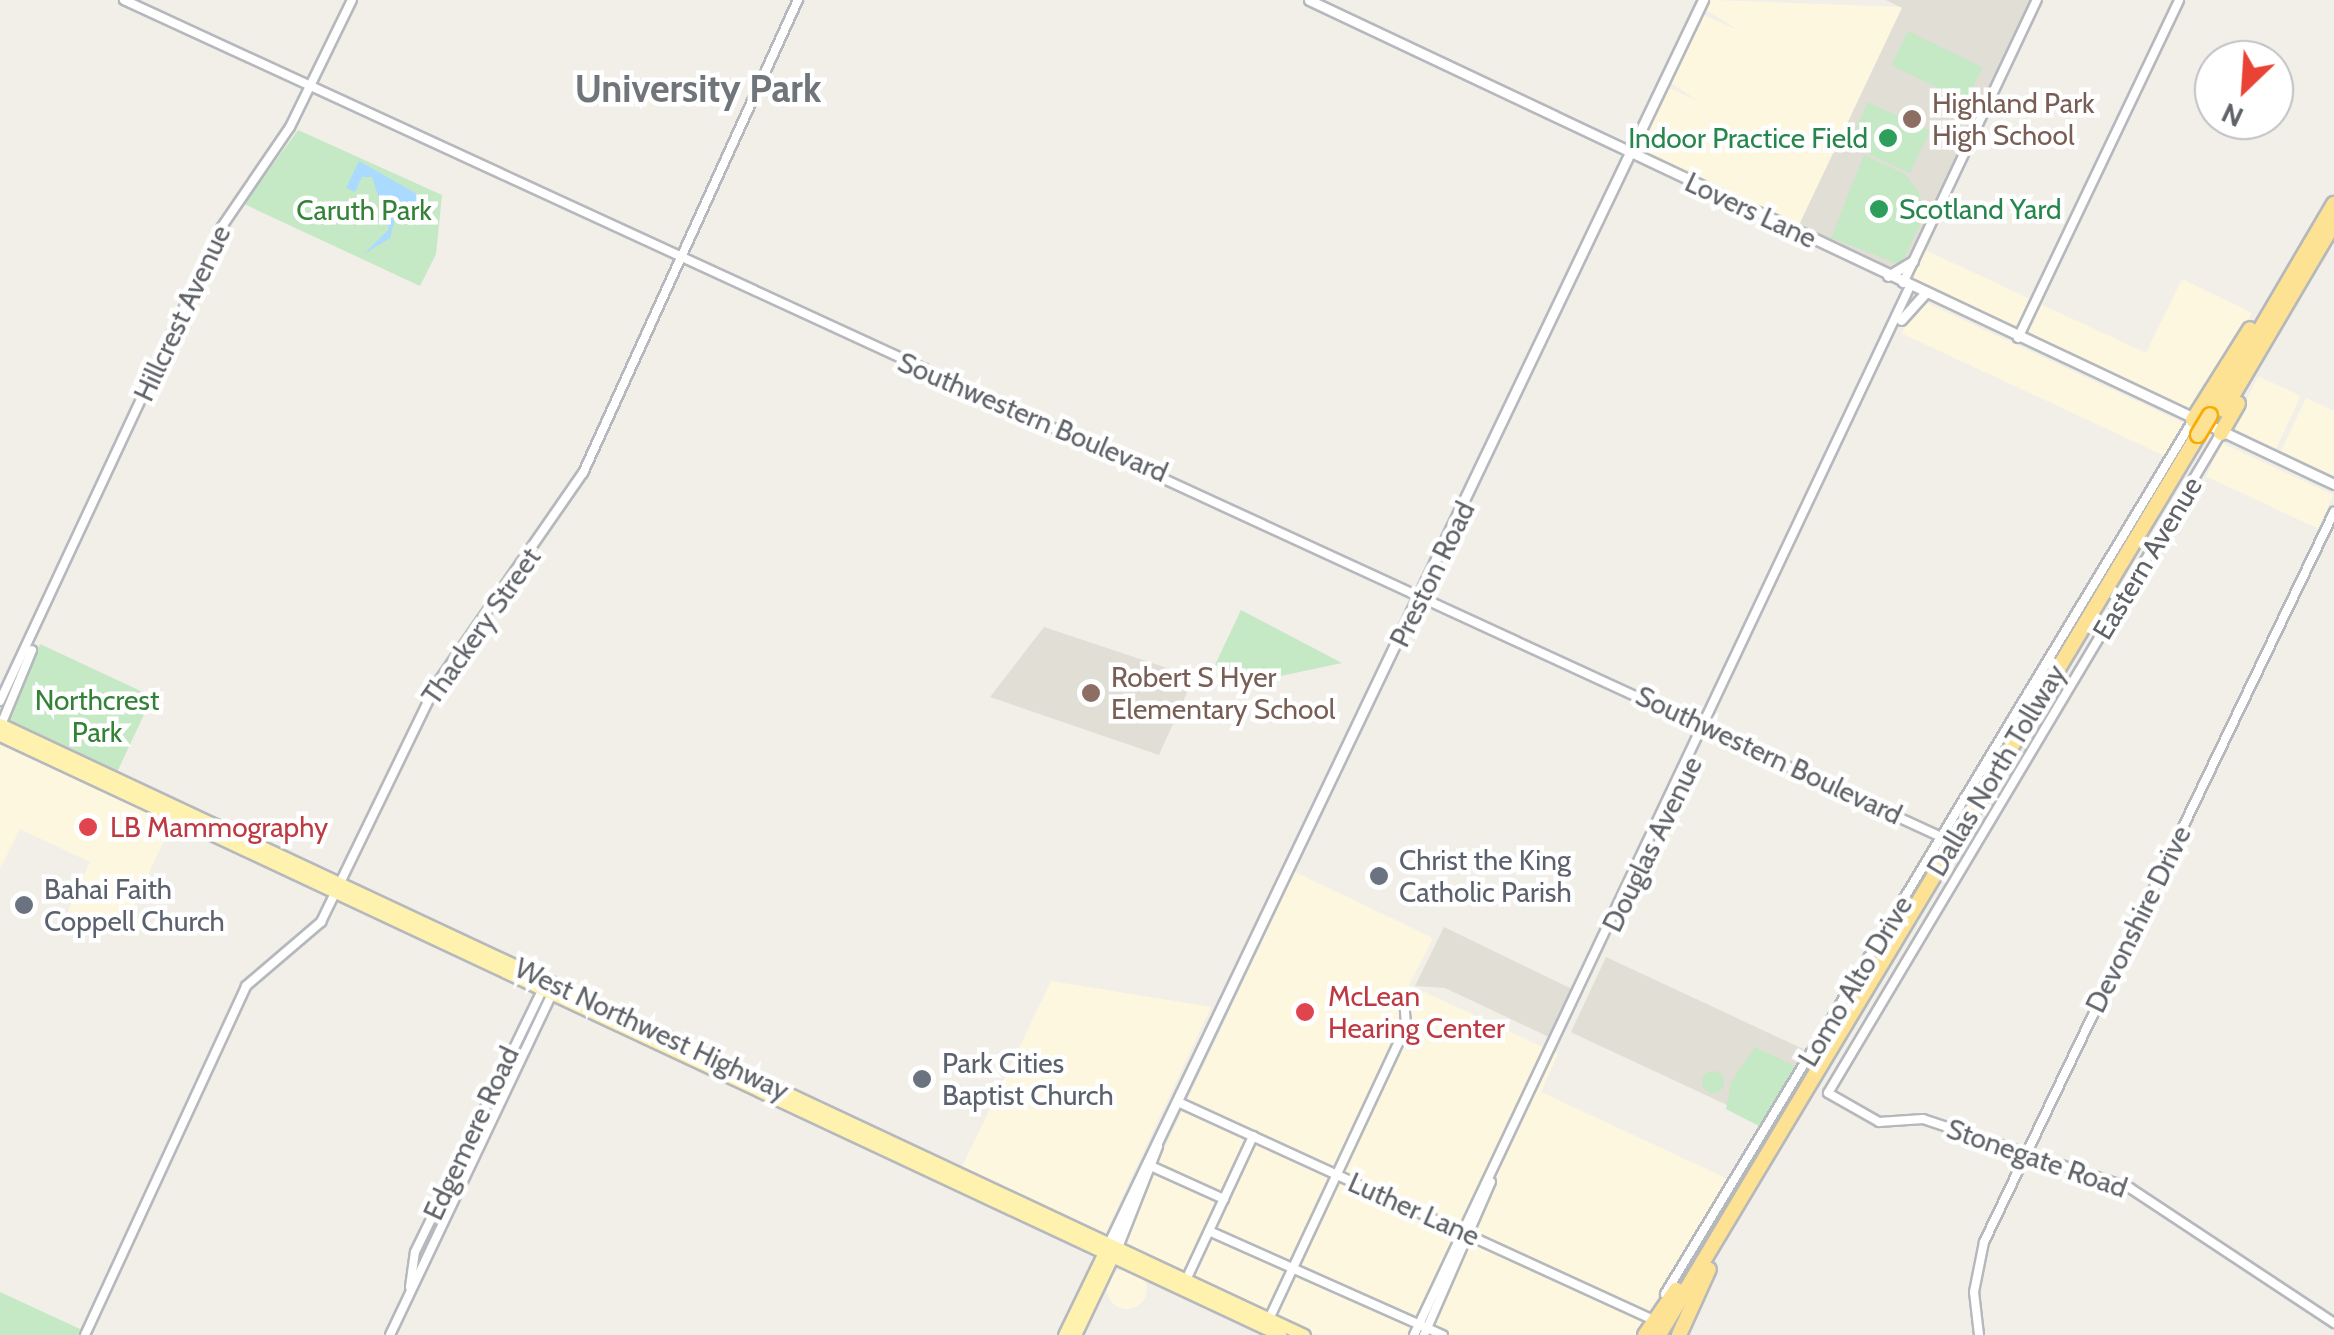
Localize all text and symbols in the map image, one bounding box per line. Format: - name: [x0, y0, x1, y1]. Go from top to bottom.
- north arrow: [2194, 40, 2294, 140]
- district label: University Park: [575, 66, 821, 112]
- place label: Highland Park High School: [1932, 86, 2095, 152]
- text: N: [2216, 96, 2248, 135]
- marker: Highland Park High School: [1901, 108, 1923, 130]
- place label: Indoor Practice Field: [1628, 121, 1868, 155]
- marker: Indoor Practice Field: [1877, 127, 1899, 149]
- street label: Lovers Lane: [1680, 165, 1822, 255]
- place label: Scotland Yard: [1899, 192, 2062, 226]
- park label: Caruth Park: [296, 193, 432, 227]
- marker: Scotland Yard: [1868, 198, 1890, 220]
- street label: Hillcrest Avenue: [127, 220, 237, 406]
- street label: Southwestern Boulevard: [893, 345, 1173, 489]
- street label: Eastern Avenue: [2085, 471, 2209, 645]
- street label: Preston Road: [1382, 496, 1482, 652]
- street label: Thackery Street: [415, 541, 547, 711]
- street label: Dallas North Tollway: [1920, 658, 2072, 882]
- place label: Robert S Hyer Elementary School: [1111, 660, 1335, 726]
- street label: Southwestern Boulevard: [1631, 679, 1907, 831]
- marker: Robert S Hyer Elementary School: [1080, 682, 1102, 704]
- park label: Northcrest Park: [35, 683, 159, 749]
- street label: Douglas Avenue: [1595, 751, 1709, 937]
- place label: LB Mammography: [110, 810, 328, 844]
- marker: LB Mammography: [75, 814, 101, 840]
- street label: Devonshire Drive: [2078, 820, 2198, 1018]
- place label: Christ the King Catholic Parish: [1399, 843, 1572, 909]
- marker: Christ the King Catholic Parish: [1368, 865, 1390, 887]
- place label: Bahai Faith Coppell Church: [44, 872, 225, 938]
- street label: Lomo Alto Drive: [1791, 890, 1919, 1072]
- marker: Bahai Faith Coppell Church: [13, 894, 35, 916]
- street label: West Northwest Highway: [510, 951, 794, 1107]
- place label: McLean Hearing Center: [1328, 979, 1505, 1045]
- marker: McLean Hearing Center: [1292, 999, 1318, 1025]
- street label: Edgemere Road: [416, 1041, 526, 1225]
- place label: Park Cities Baptist Church: [942, 1046, 1114, 1112]
- marker: Park Cities Baptist Church: [911, 1068, 933, 1090]
- street label: Stonegate Road: [1942, 1111, 2132, 1205]
- street label: Luther Lane: [1343, 1165, 1485, 1253]

